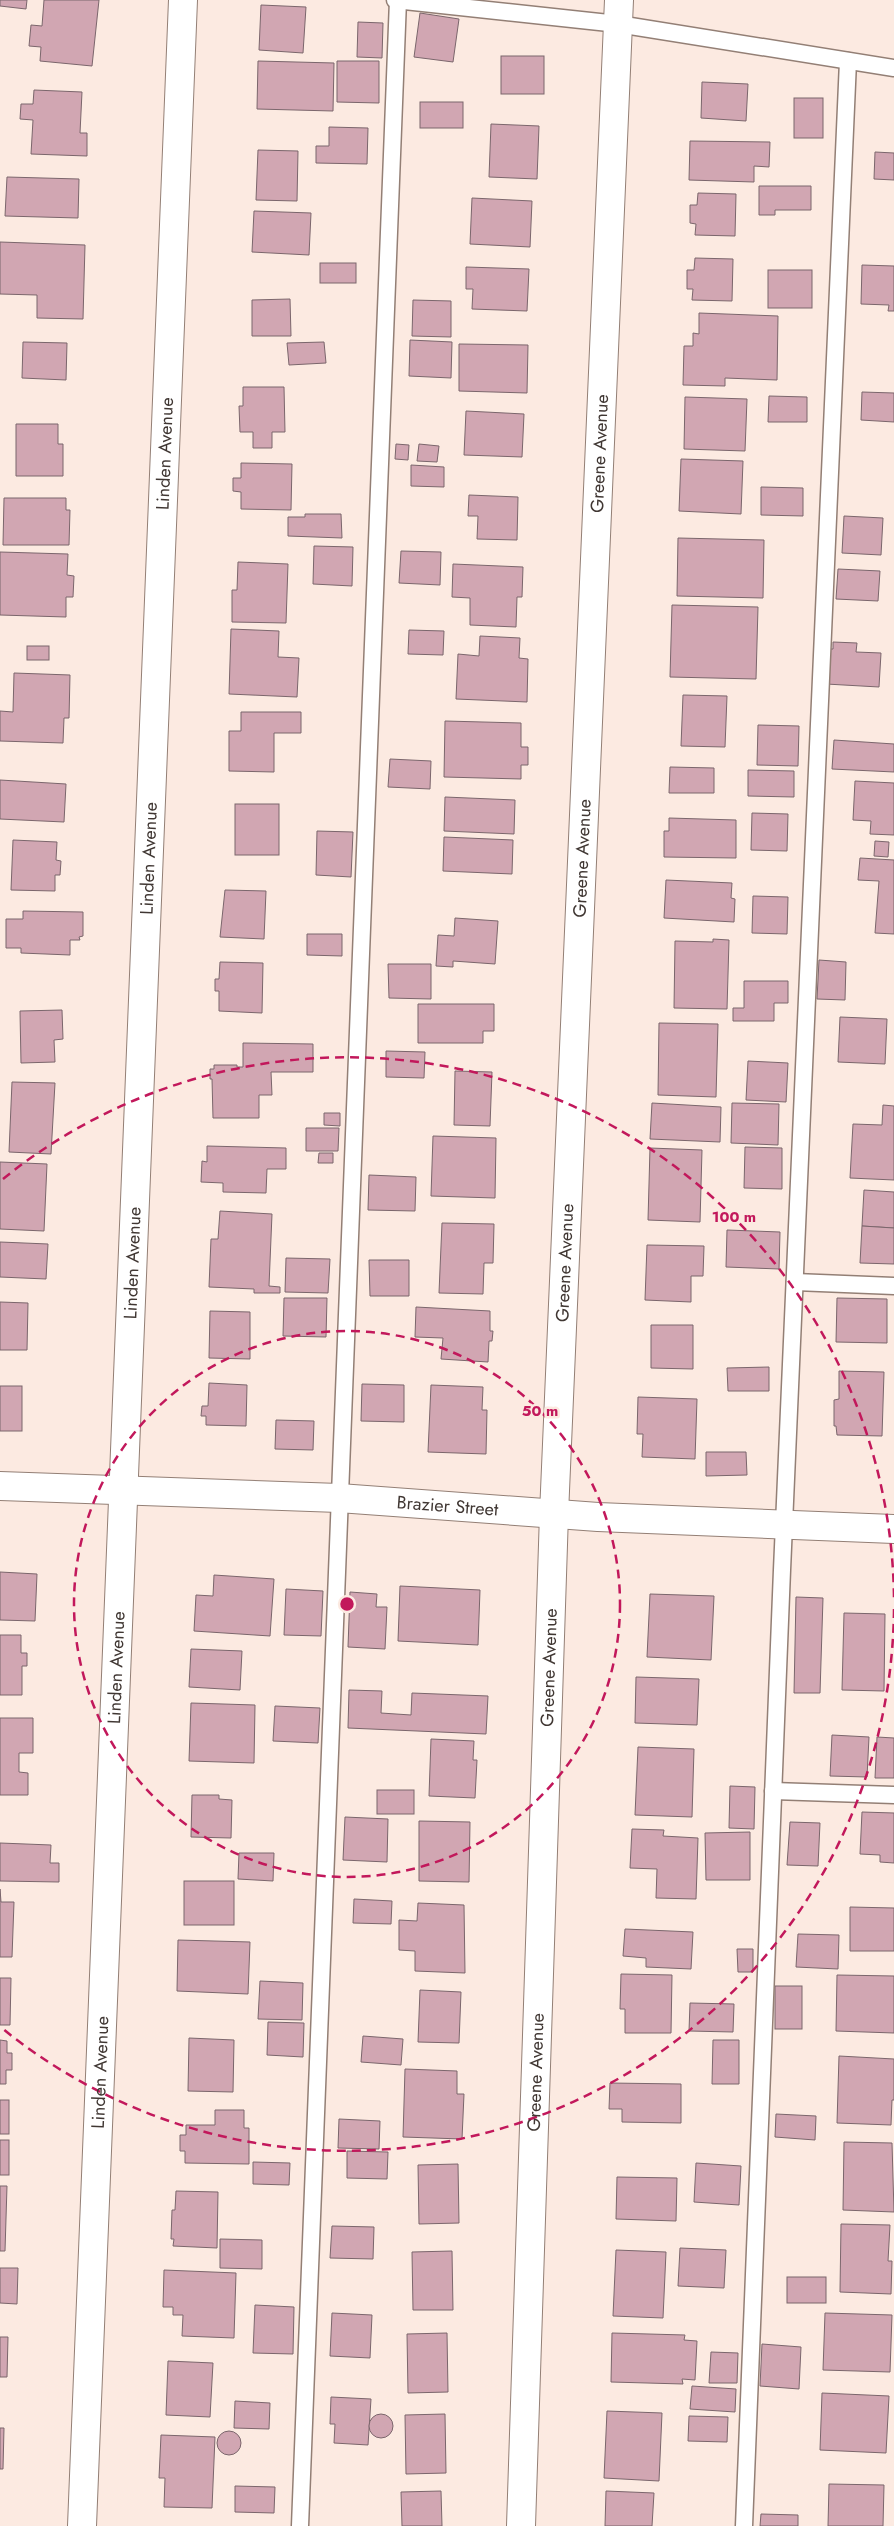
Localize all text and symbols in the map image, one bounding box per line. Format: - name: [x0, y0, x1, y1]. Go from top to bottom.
- street label: Greene Avenue: [584, 394, 615, 513]
- street label: Linden Avenue: [150, 397, 180, 511]
- street label: Greene Avenue: [567, 798, 598, 918]
- street label: Linden Avenue: [133, 801, 164, 915]
- street label: Greene Avenue: [549, 1203, 580, 1323]
- street label: Linden Avenue: [117, 1206, 148, 1320]
- text: 100 m: [712, 1206, 756, 1228]
- text: 50 m: [522, 1400, 558, 1422]
- street label: Brazier Street: [396, 1489, 500, 1523]
- centre of rings: [338, 1595, 356, 1613]
- street label: Greene Avenue: [534, 1608, 564, 1727]
- street label: Linden Avenue: [101, 1611, 132, 1725]
- street label: Greene Avenue: [521, 2013, 551, 2132]
- street label: Linden Avenue: [85, 2016, 115, 2129]

